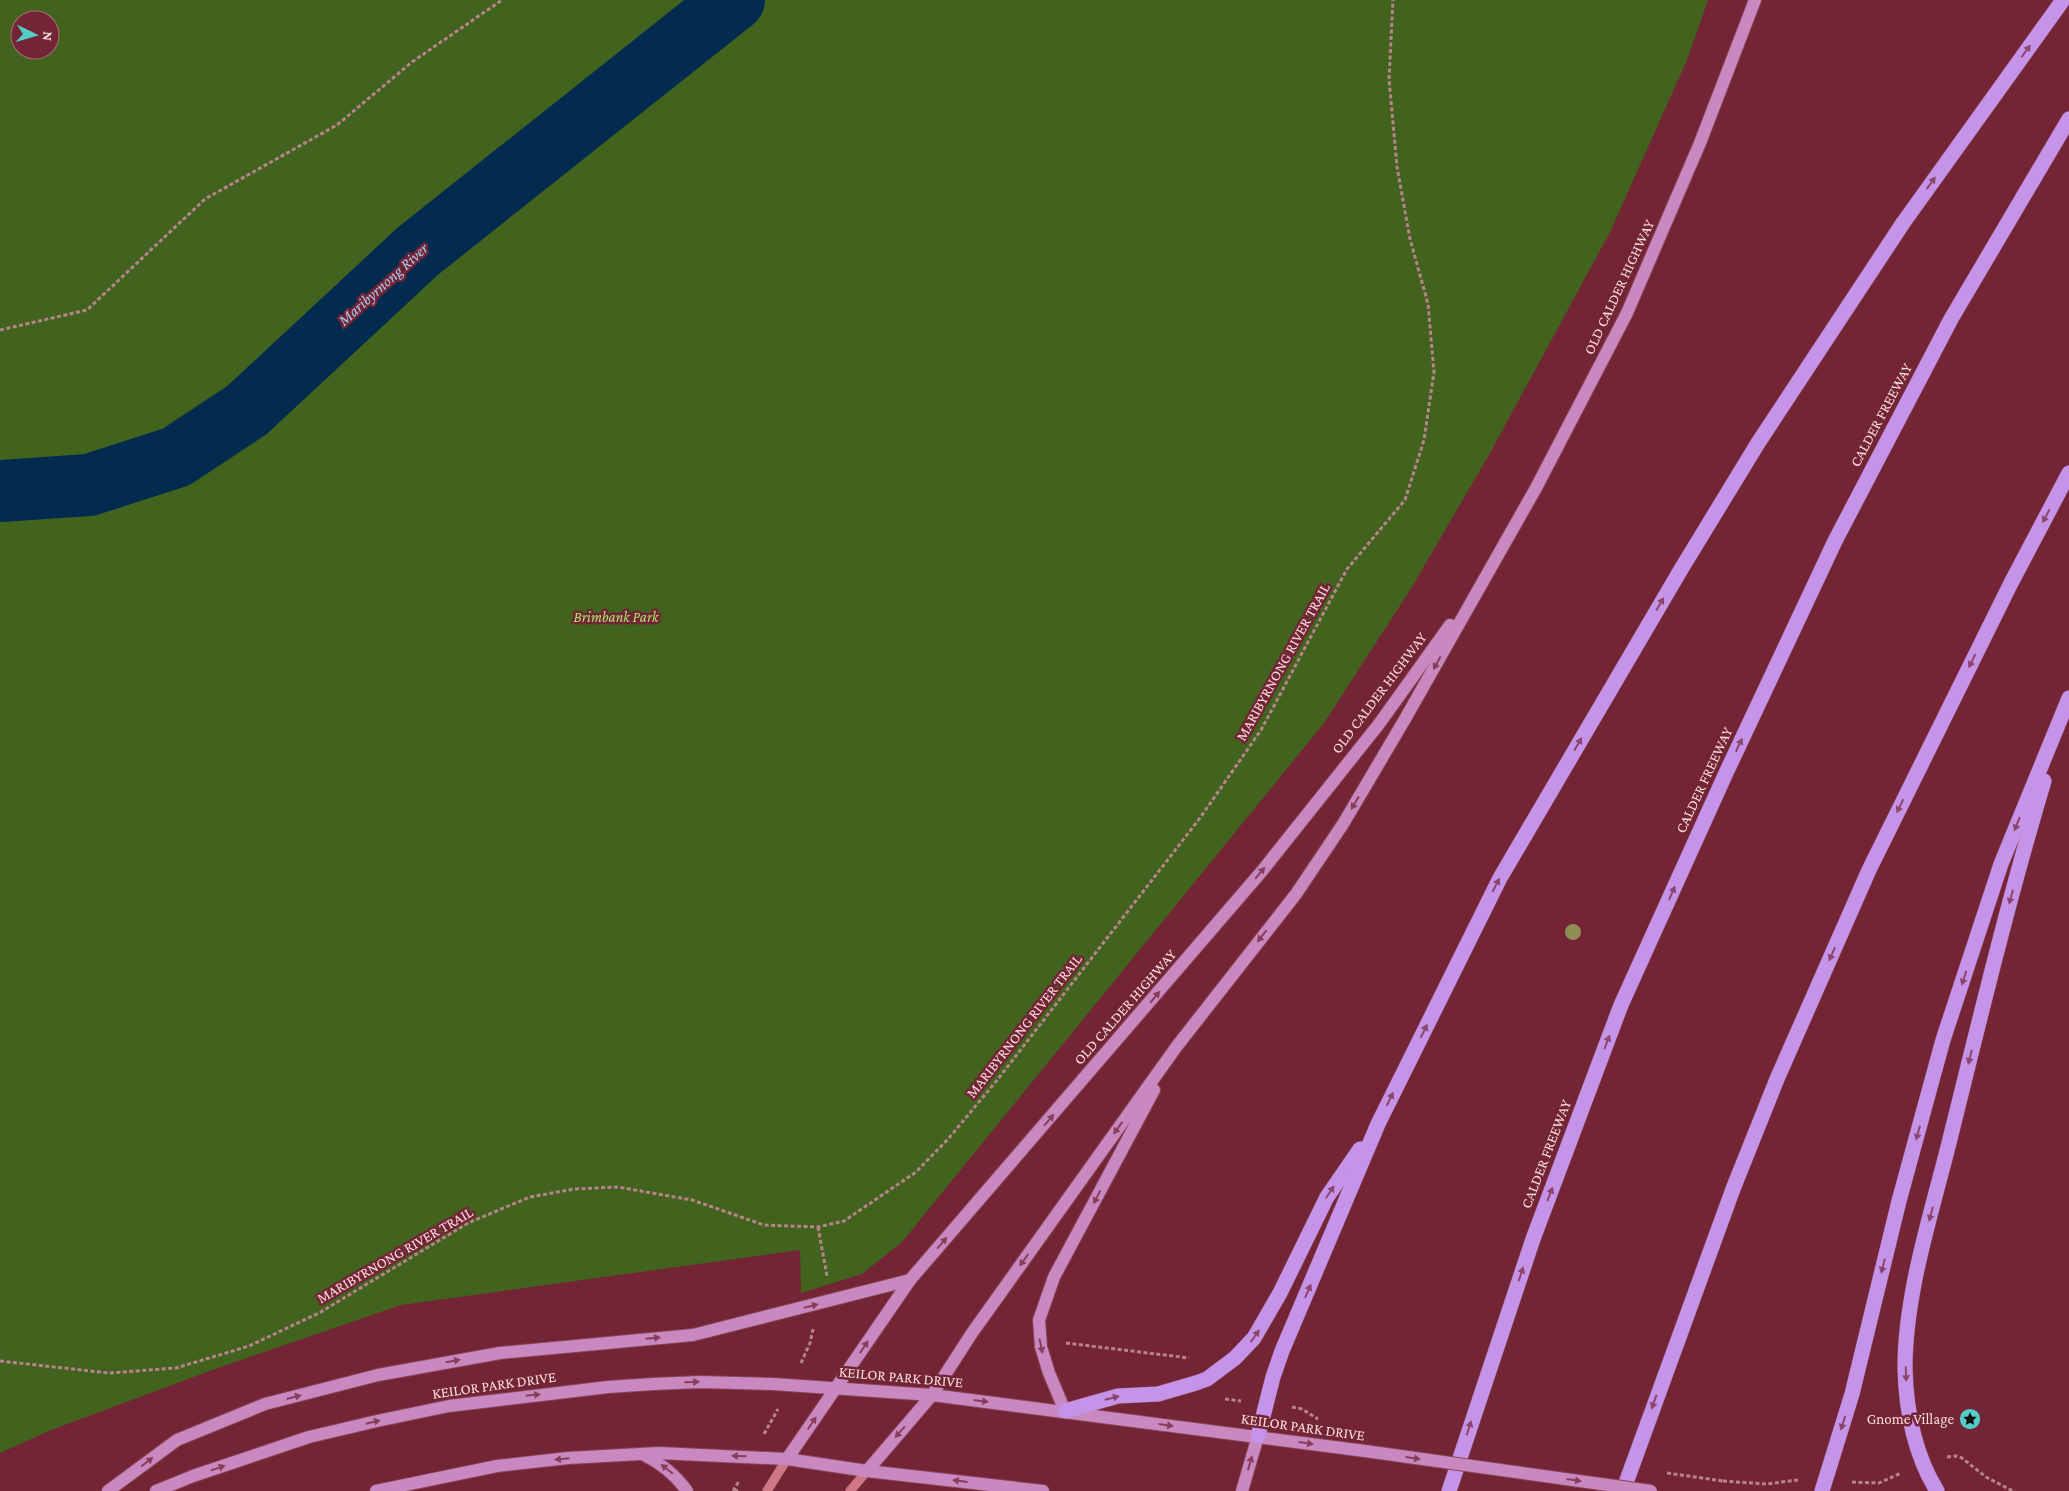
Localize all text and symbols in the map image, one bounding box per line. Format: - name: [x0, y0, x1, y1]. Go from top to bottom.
- north arrow: [10, 10, 60, 60]
- text: N: [40, 31, 56, 42]
- one-way arrow: [2020, 45, 2031, 58]
- one-way arrow: [1926, 176, 1936, 190]
- street label: OLD CALDER HIGHWAY: [1581, 217, 1657, 357]
- water label: Maribyrnong River: [334, 239, 432, 330]
- street label: CALDER FREEWAY: [1847, 360, 1915, 469]
- one-way arrow: [2042, 509, 2050, 523]
- street label: MARIBYRNONG RIVER TRAIL: [1233, 580, 1333, 743]
- one-way arrow: [1656, 598, 1665, 611]
- park label: Brimbank Park: [573, 609, 660, 625]
- street label: OLD CALDER HIGHWAY: [1328, 629, 1430, 757]
- one-way arrow: [1968, 653, 1976, 668]
- one-way arrow: [1433, 655, 1441, 670]
- street label: CALDER FREEWAY: [1672, 725, 1736, 835]
- one-way arrow: [1574, 737, 1582, 752]
- one-way arrow: [1736, 738, 1744, 752]
- one-way arrow: [1351, 797, 1360, 810]
- one-way arrow: [1896, 799, 1904, 813]
- one-way arrow: [2013, 817, 2021, 831]
- one-way arrow: [1254, 868, 1266, 880]
- one-way arrow: [1493, 878, 1501, 892]
- one-way arrow: [1668, 886, 1676, 900]
- one-way arrow: [2007, 889, 2015, 904]
- one-way arrow: [1257, 930, 1268, 943]
- street label: OLD CALDER HIGHWAY: [1071, 946, 1179, 1068]
- one-way arrow: [1828, 947, 1836, 961]
- street label: MARIBYRNONG RIVER TRAIL: [963, 951, 1085, 1101]
- one-way arrow: [1960, 970, 1967, 985]
- one-way arrow: [1149, 991, 1160, 1004]
- one-way arrow: [1420, 1023, 1428, 1038]
- one-way arrow: [1603, 1034, 1611, 1049]
- one-way arrow: [1966, 1049, 1974, 1064]
- one-way arrow: [1386, 1092, 1394, 1106]
- street label: CALDER FREEWAY: [1518, 1097, 1574, 1210]
- one-way arrow: [1043, 1114, 1054, 1127]
- one-way arrow: [1113, 1121, 1124, 1134]
- one-way arrow: [1913, 1126, 1921, 1141]
- one-way arrow: [1326, 1185, 1335, 1199]
- one-way arrow: [1546, 1186, 1554, 1201]
- one-way arrow: [1093, 1190, 1101, 1204]
- street label: MARIBYRNONG RIVER TRAIL: [314, 1203, 476, 1306]
- one-way arrow: [1927, 1207, 1935, 1222]
- one-way arrow: [937, 1237, 948, 1250]
- one-way arrow: [1019, 1254, 1029, 1267]
- one-way arrow: [1879, 1258, 1887, 1273]
- one-way arrow: [1517, 1266, 1525, 1281]
- one-way arrow: [1304, 1284, 1312, 1298]
- one-way arrow: [804, 1302, 819, 1310]
- one-way arrow: [1250, 1329, 1260, 1342]
- one-way arrow: [645, 1334, 661, 1342]
- one-way arrow: [1038, 1338, 1046, 1354]
- one-way arrow: [859, 1341, 869, 1354]
- one-way arrow: [445, 1356, 461, 1364]
- street label: KEILOR PARK DRIVE: [838, 1364, 964, 1390]
- one-way arrow: [1902, 1367, 1910, 1383]
- street label: KEILOR PARK DRIVE: [431, 1368, 557, 1402]
- one-way arrow: [684, 1378, 700, 1386]
- one-way arrow: [526, 1391, 542, 1399]
- one-way arrow: [287, 1393, 302, 1401]
- one-way arrow: [1105, 1394, 1120, 1402]
- one-way arrow: [1650, 1395, 1658, 1410]
- one-way arrow: [973, 1397, 989, 1405]
- place icon: Gnome Village: [1958, 1407, 1982, 1431]
- street label: KEILOR PARK DRIVE: [1240, 1410, 1366, 1444]
- place label: Gnome Village: [1867, 1411, 1954, 1428]
- one-way arrow: [1839, 1416, 1847, 1431]
- one-way arrow: [807, 1417, 817, 1430]
- one-way arrow: [366, 1418, 381, 1426]
- one-way arrow: [1466, 1420, 1474, 1435]
- one-way arrow: [1158, 1422, 1174, 1430]
- one-way arrow: [895, 1425, 906, 1438]
- one-way arrow: [1299, 1439, 1315, 1447]
- one-way arrow: [731, 1452, 747, 1460]
- one-way arrow: [1406, 1454, 1422, 1462]
- one-way arrow: [553, 1455, 569, 1463]
- one-way arrow: [1246, 1456, 1254, 1471]
- one-way arrow: [140, 1457, 154, 1467]
- one-way arrow: [210, 1464, 225, 1471]
- one-way arrow: [661, 1464, 674, 1475]
- one-way arrow: [951, 1477, 967, 1485]
- one-way arrow: [1567, 1477, 1583, 1485]

